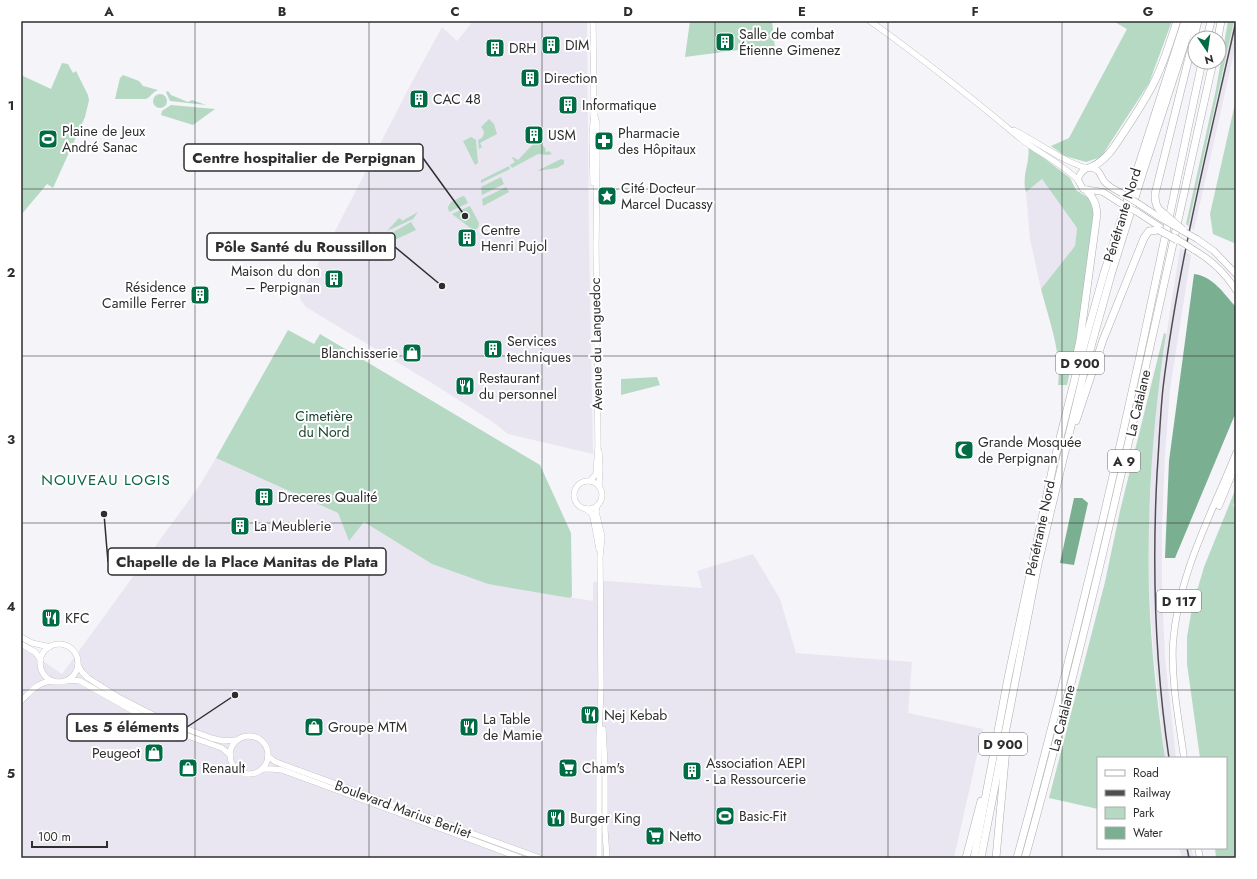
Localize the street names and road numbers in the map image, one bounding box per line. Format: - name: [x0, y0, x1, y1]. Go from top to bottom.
- street label: Pénétrante Nord: [1098, 166, 1146, 264]
- street label: Avenue du Languedoc: [585, 278, 607, 410]
- road number: D 900: [1056, 352, 1104, 374]
- street label: La Catalane: [1121, 368, 1155, 438]
- road number: A 9: [1108, 450, 1140, 472]
- street label: Pénétrante Nord: [1020, 478, 1060, 578]
- road number: D 117: [1157, 590, 1201, 612]
- street label: La Catalane: [1044, 683, 1080, 753]
- road number: D 900: [979, 733, 1027, 755]
- street label: Boulevard Marius Berliet: [332, 775, 475, 843]

